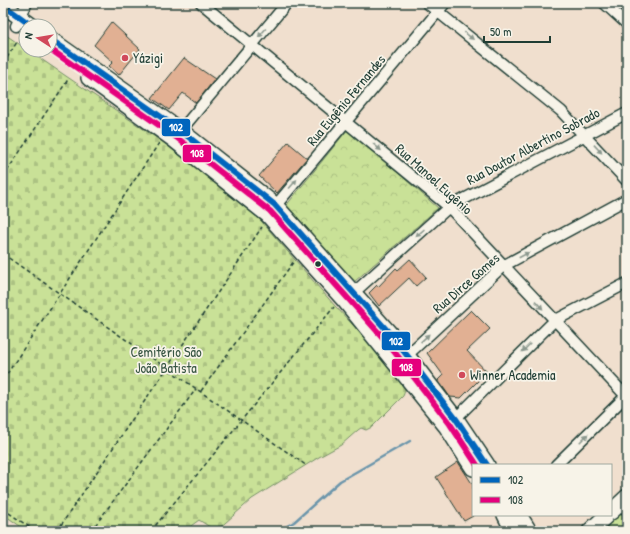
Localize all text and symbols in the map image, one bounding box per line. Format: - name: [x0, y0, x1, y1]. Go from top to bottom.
- north arrow: [18, 18, 58, 58]
- scale bar: [484, 18, 550, 44]
- text: 50 m: [490, 23, 511, 40]
- one-way arrow: [258, 28, 267, 38]
- text: N: [21, 31, 36, 40]
- one-way arrow: [463, 32, 474, 40]
- place label: Yázigi: [133, 48, 163, 68]
- street label: Rua Eugênio Fernandes: [302, 50, 390, 150]
- marker: Yázigi: [120, 53, 130, 63]
- street label: Rua Doutor Albertino Sobrado: [463, 102, 603, 189]
- line badge: 102: [161, 118, 191, 137]
- text: 102: [169, 120, 184, 134]
- street label: Rua Manoel Eugênio: [391, 139, 477, 219]
- one-way arrow: [371, 142, 382, 151]
- line badge: 108: [182, 144, 212, 163]
- one-way arrow: [593, 144, 603, 154]
- text: 108: [190, 146, 204, 160]
- one-way arrow: [288, 179, 297, 190]
- one-way arrow: [414, 229, 425, 238]
- street label: Rua Dirce Gomes: [428, 248, 503, 317]
- one-way arrow: [518, 252, 530, 258]
- unlabelled marker: [313, 259, 323, 269]
- one-way arrow: [534, 300, 544, 310]
- line badge: 102: [381, 331, 411, 351]
- text: 102: [389, 334, 404, 348]
- one-way arrow: [420, 334, 430, 343]
- park label: Cemitério São João Batista: [130, 342, 202, 377]
- one-way arrow: [521, 343, 531, 353]
- line badge: 108: [391, 358, 422, 377]
- text: 108: [399, 360, 413, 374]
- place label: Winner Academia: [470, 365, 556, 384]
- marker: Winner Academia: [457, 370, 467, 380]
- one-way arrow: [579, 433, 589, 443]
- legend: [472, 464, 612, 516]
- text: 102: [508, 471, 524, 488]
- text: 108: [508, 491, 523, 508]

